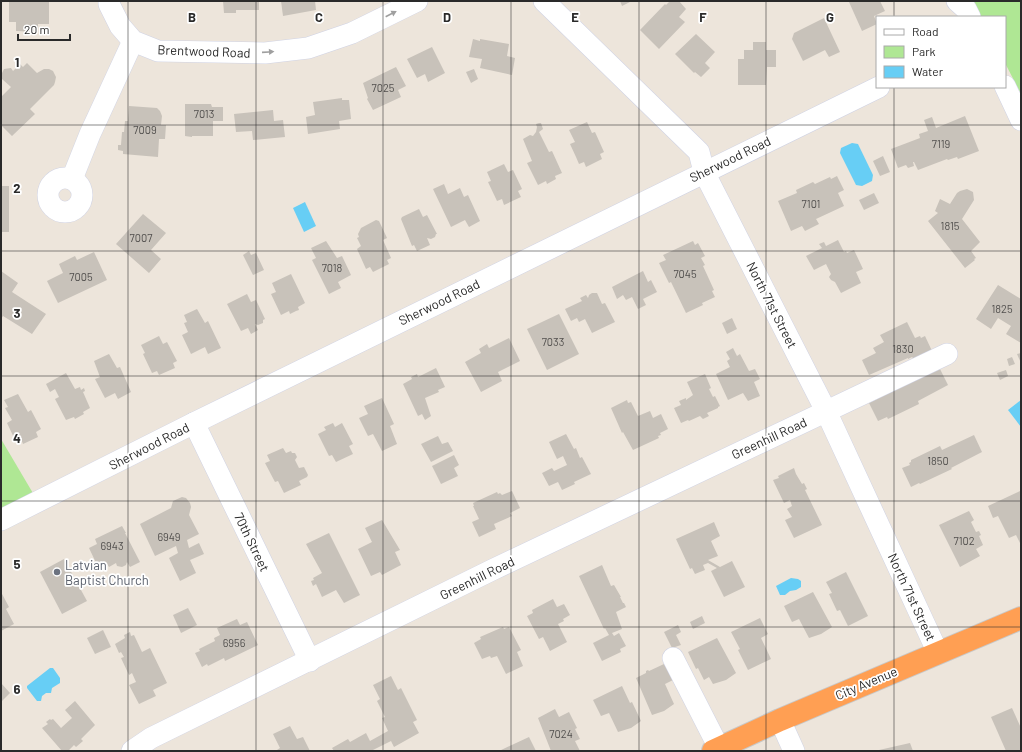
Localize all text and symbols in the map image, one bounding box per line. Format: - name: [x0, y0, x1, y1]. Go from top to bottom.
- text: B: [188, 9, 196, 25]
- text: C: [315, 9, 323, 25]
- text: D: [443, 9, 451, 25]
- text: E: [571, 9, 579, 25]
- text: F: [699, 9, 707, 25]
- text: G: [826, 9, 834, 25]
- one-way arrow: [385, 11, 396, 17]
- scale bar: [18, 16, 70, 42]
- legend: [876, 16, 1006, 88]
- text: 20 m: [24, 22, 50, 36]
- text: Road: [912, 24, 939, 38]
- street label: Brentwood Road: [157, 41, 251, 61]
- text: Park: [912, 44, 936, 58]
- one-way arrow: [262, 49, 274, 56]
- text: 1: [15, 54, 19, 70]
- text: Water: [912, 64, 944, 78]
- house number: 7025: [372, 81, 395, 94]
- house number: 7013: [194, 107, 214, 120]
- house number: 7009: [133, 123, 157, 136]
- street label: Sherwood Road: [687, 132, 773, 186]
- house number: 7119: [932, 137, 951, 150]
- text: 2: [13, 180, 21, 196]
- house number: 7101: [802, 197, 820, 210]
- house number: 1815: [941, 219, 960, 232]
- house number: 7007: [130, 231, 152, 244]
- street label: North 71st Street: [743, 259, 801, 351]
- house number: 7018: [322, 261, 343, 274]
- house number: 7045: [673, 267, 697, 280]
- house number: 7005: [69, 270, 93, 283]
- street label: Sherwood Road: [396, 275, 482, 329]
- house number: 1825: [991, 302, 1013, 315]
- text: 3: [13, 305, 21, 321]
- house number: 7033: [542, 335, 564, 348]
- house number: 1830: [892, 342, 914, 355]
- street label: Greenhill Road: [729, 414, 809, 462]
- street label: Sherwood Road: [106, 419, 192, 473]
- text: 4: [13, 430, 21, 446]
- house number: 1850: [927, 454, 949, 467]
- street label: 70th Street: [231, 510, 273, 574]
- house number: 6949: [157, 530, 181, 543]
- house number: 7102: [953, 534, 975, 547]
- house number: 6943: [100, 539, 124, 552]
- street label: North 71st Street: [885, 551, 939, 643]
- street label: Greenhill Road: [437, 553, 517, 603]
- text: 5: [13, 556, 21, 572]
- place label: Latvian Baptist Church: [65, 557, 149, 588]
- marker: Latvian Baptist Church: [52, 567, 62, 577]
- house number: 6956: [223, 636, 246, 649]
- street label: City Avenue: [833, 663, 899, 703]
- text: 6: [14, 681, 21, 697]
- house number: 7024: [549, 727, 573, 740]

